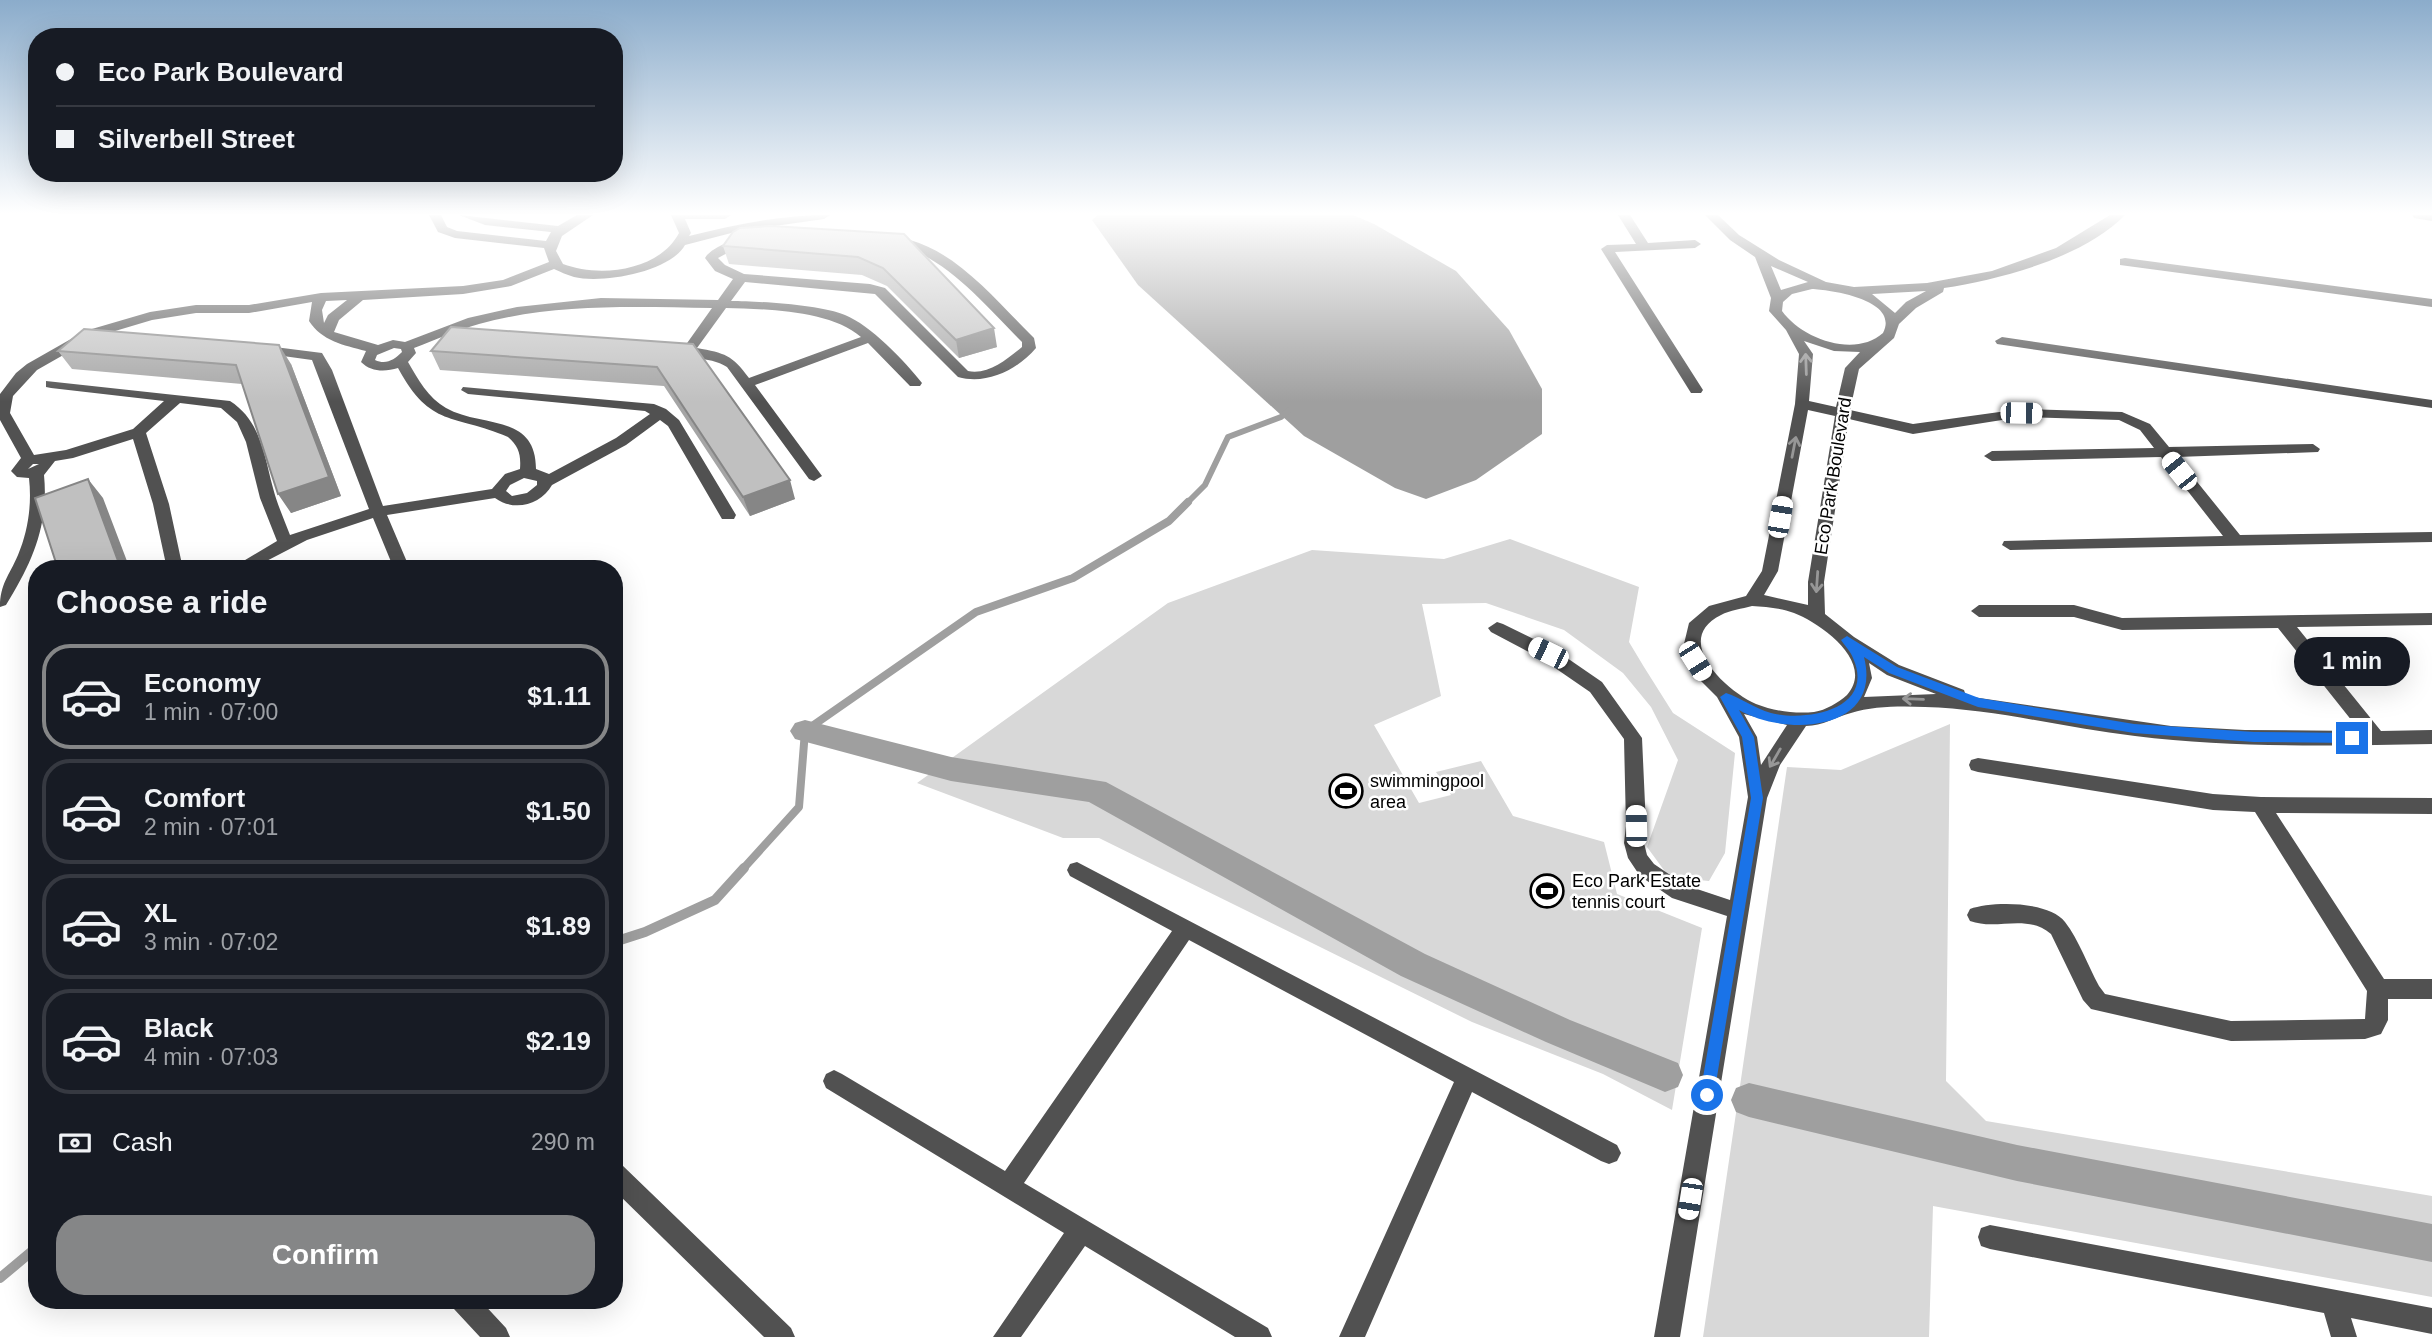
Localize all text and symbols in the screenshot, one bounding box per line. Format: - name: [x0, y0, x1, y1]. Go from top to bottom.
- text: Eco Park Boulevard: [98, 57, 344, 87]
- text: Silverbell Street: [98, 124, 295, 154]
- one-way arrow: [1799, 353, 1812, 376]
- street label: Eco Park Boulevard: [1811, 396, 1855, 556]
- car: [2000, 402, 2043, 424]
- one-way arrow: [1787, 436, 1801, 459]
- car: [2158, 448, 2201, 494]
- car: [1767, 494, 1794, 540]
- one-way arrow: [1811, 570, 1824, 593]
- text: Choose a ride: [56, 584, 268, 620]
- car: [1525, 634, 1572, 672]
- callout: 1 min: [2294, 636, 2410, 686]
- car: [1675, 638, 1716, 684]
- text: 1 min: [2322, 648, 2382, 674]
- icon: car: [60, 665, 123, 728]
- text: Economy: [144, 668, 261, 698]
- text: $1.11: [527, 681, 591, 711]
- one-way arrow: [1902, 693, 1925, 706]
- text: 1 min · 07:00: [144, 699, 278, 725]
- route end: [2336, 722, 2368, 754]
- one-way arrow: [1768, 748, 1782, 768]
- place label: swimmingpool area: [1370, 771, 1484, 812]
- sports icon: swimmingpool area: [1327, 772, 1365, 810]
- icon: car: [60, 780, 123, 843]
- text: Comfort: [144, 783, 245, 813]
- text: $1.50: [526, 796, 591, 826]
- car: [1626, 805, 1647, 847]
- text: 2 min · 07:01: [144, 814, 278, 840]
- place label: Eco Park Estate tennis court: [1572, 871, 1701, 912]
- sports icon: Eco Park Estate tennis court: [1528, 872, 1566, 910]
- icon: car: [60, 895, 123, 958]
- text: XL: [144, 898, 177, 928]
- text: $1.89: [526, 911, 591, 941]
- text: 3 min · 07:02: [144, 929, 278, 955]
- icon: car: [60, 1010, 123, 1073]
- text: Black: [144, 1013, 213, 1043]
- text: $2.19: [526, 1026, 591, 1056]
- text: 4 min · 07:03: [144, 1044, 278, 1070]
- route start: [1691, 1079, 1723, 1111]
- icon: cash: [56, 1124, 94, 1162]
- text: Cash: [112, 1127, 173, 1157]
- text: 290 m: [531, 1129, 595, 1155]
- car: [1677, 1177, 1704, 1221]
- button: Confirm: [56, 1215, 595, 1295]

